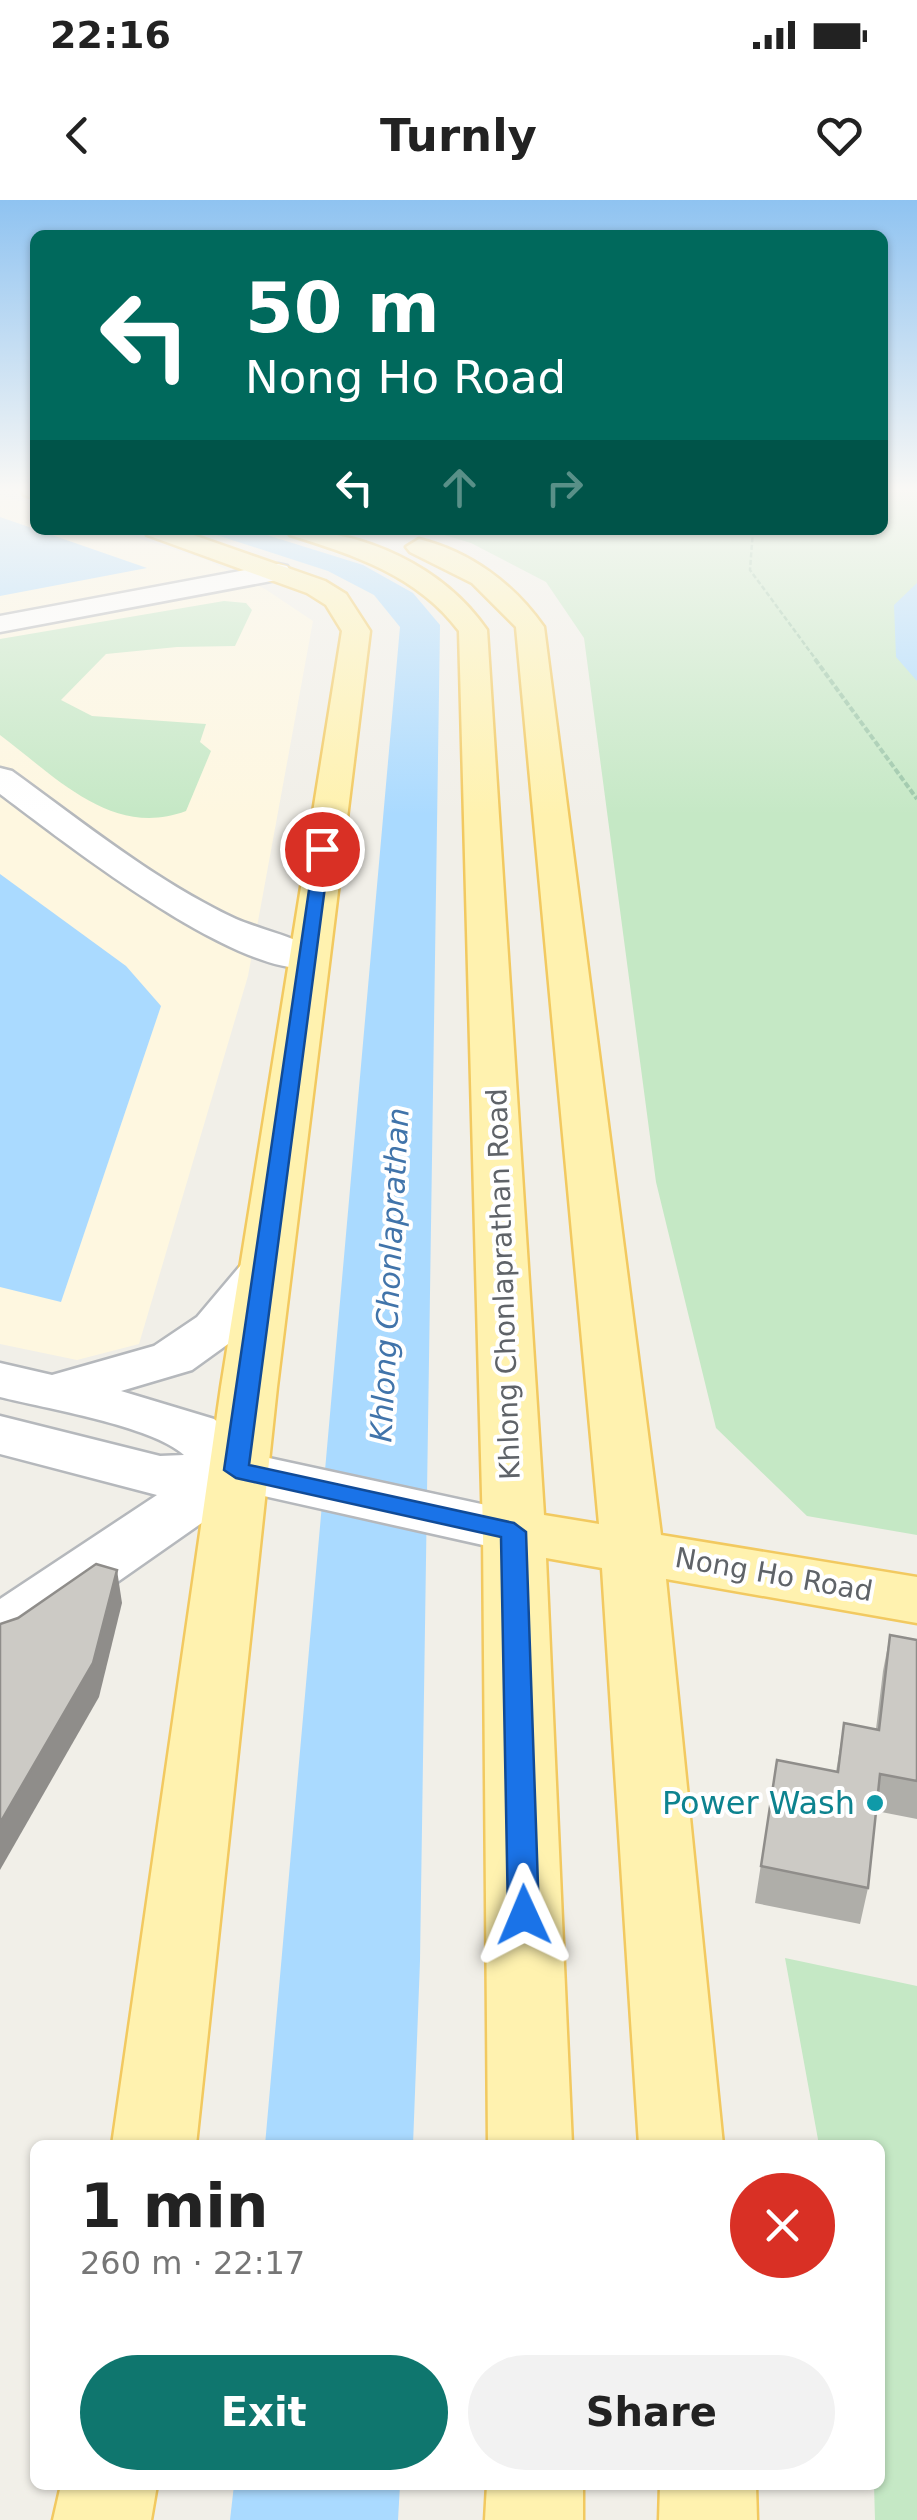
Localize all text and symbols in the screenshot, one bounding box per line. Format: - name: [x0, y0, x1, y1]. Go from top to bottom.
- text: 22:16: [50, 13, 171, 57]
- icon: back: [50, 108, 105, 163]
- icon: heart: [812, 108, 867, 163]
- text: Turnly: [380, 109, 537, 162]
- text: 50 m: [245, 267, 440, 349]
- icon: left: [80, 270, 210, 400]
- text: Nong Ho Road: [245, 351, 566, 404]
- icon: left: [327, 460, 382, 515]
- icon: ahead: [432, 460, 487, 515]
- icon: right: [537, 460, 592, 515]
- pin: [280, 807, 365, 892]
- icon: arrive: [295, 822, 350, 877]
- street label: Khlong Chonlaprathan Road: [480, 1088, 527, 1480]
- water label: Khlong Chonlaprathan: [363, 1107, 416, 1443]
- street label: Nong Ho Road: [673, 1541, 875, 1608]
- place label: Power Wash: [662, 1784, 855, 1822]
- marker: Power Wash: [864, 1792, 886, 1814]
- position arrow: [472, 1863, 576, 1967]
- text: 1 min: [80, 2171, 268, 2241]
- button: close: [730, 2173, 835, 2278]
- text: 260 m · 22:17: [80, 2244, 305, 2282]
- button: Exit: [80, 2355, 448, 2470]
- button: Share: [468, 2355, 835, 2470]

